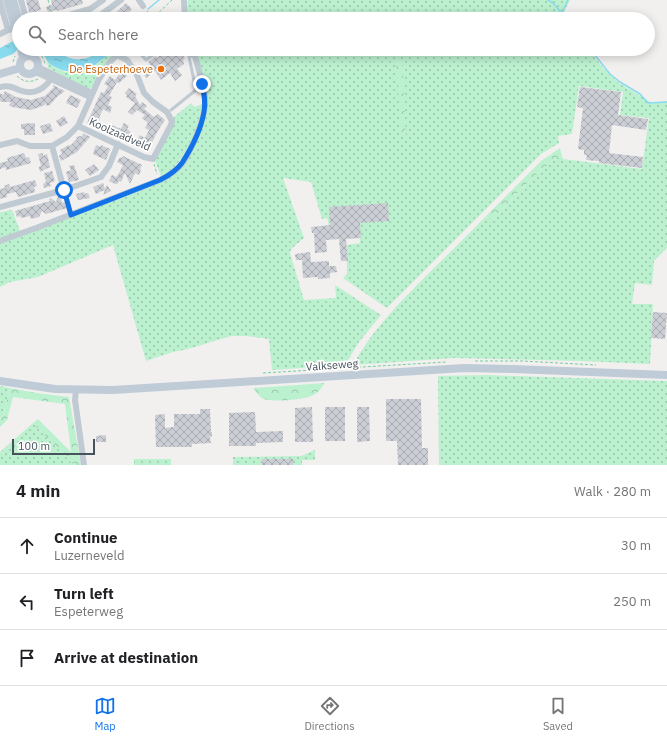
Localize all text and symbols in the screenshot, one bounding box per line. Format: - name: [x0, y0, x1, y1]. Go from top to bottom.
- search box: [12, 12, 655, 56]
- icon: search: [26, 23, 48, 45]
- text: Search here: [58, 25, 138, 44]
- place label: De Espeterhoeve: [69, 62, 153, 76]
- marker: De Espeterhoeve: [156, 64, 166, 74]
- route end: [193, 75, 211, 93]
- street label: Koolzaadveld: [87, 114, 153, 154]
- route start: [55, 181, 73, 199]
- street label: Valkseweg: [305, 356, 359, 374]
- scale bar: [12, 437, 95, 456]
- text: 100 m: [18, 439, 50, 453]
- text: 4 min: [16, 480, 60, 502]
- text: Walk · 280 m: [574, 483, 651, 500]
- text: Continue: [54, 528, 118, 547]
- icon: ahead: [16, 535, 38, 557]
- text: 30 m: [621, 537, 651, 554]
- text: Luzerneveld: [54, 547, 125, 564]
- text: Turn left: [54, 584, 114, 603]
- icon: left: [16, 591, 38, 613]
- text: 250 m: [613, 593, 651, 610]
- text: Espeterweg: [54, 603, 123, 620]
- icon: arrive: [16, 647, 38, 669]
- text: Arrive at destination: [54, 648, 198, 667]
- tab: Map: [94, 695, 116, 733]
- tab: Directions: [304, 695, 355, 733]
- tab: Saved: [543, 695, 573, 733]

